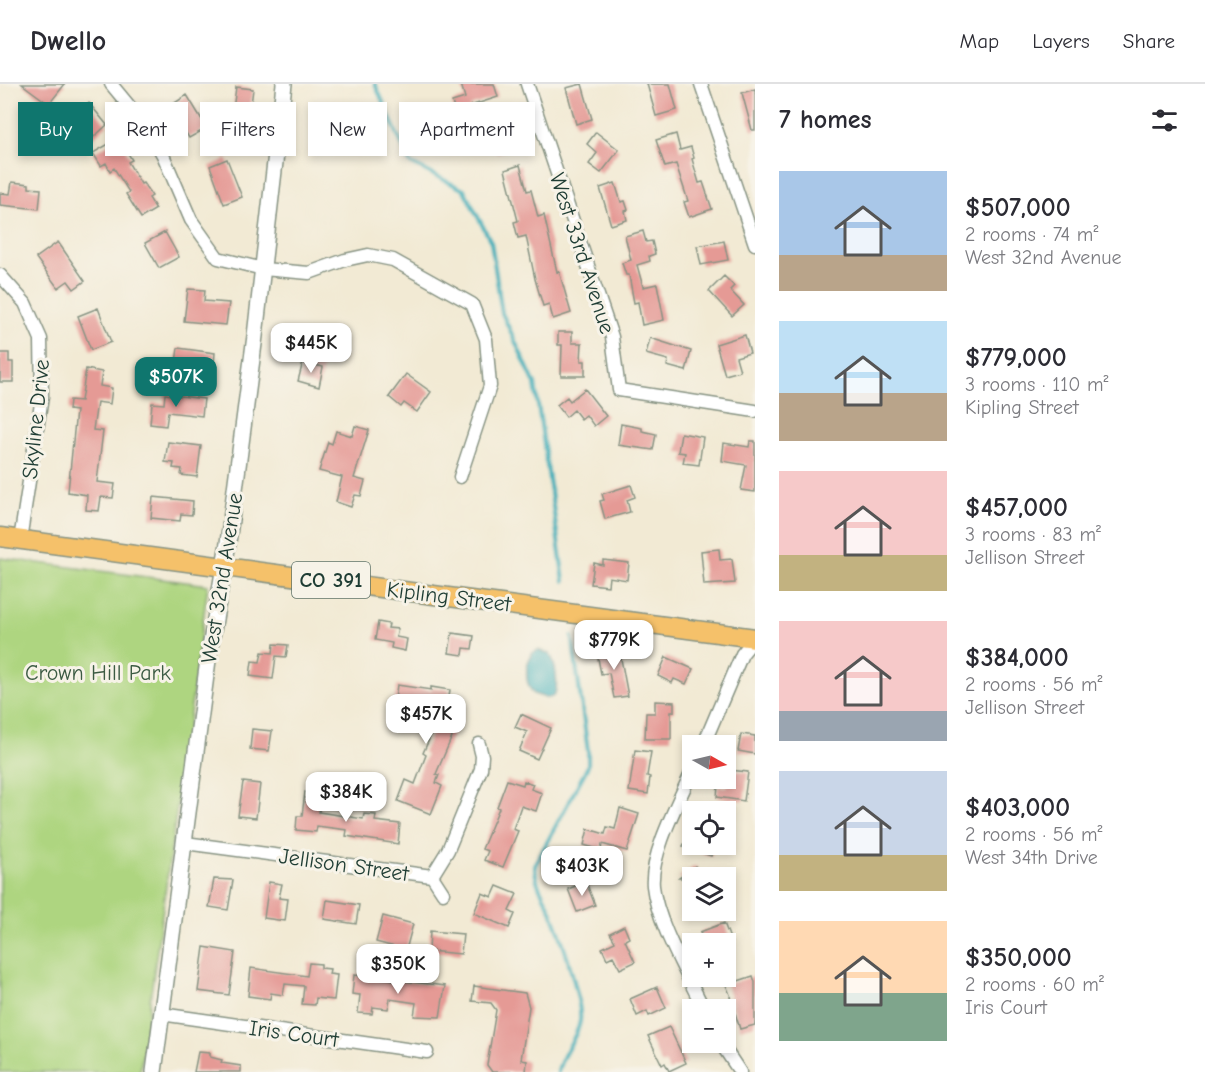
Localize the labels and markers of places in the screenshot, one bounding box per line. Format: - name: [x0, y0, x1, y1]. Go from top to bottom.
- pin: $445K: [269, 323, 353, 374]
- pin: $507K: [134, 357, 218, 408]
- pin: $779K: [572, 620, 656, 671]
- pin: $457K: [384, 694, 468, 745]
- pin: $384K: [304, 772, 388, 823]
- pin: $403K: [540, 846, 624, 897]
- pin: $350K: [356, 944, 440, 995]

